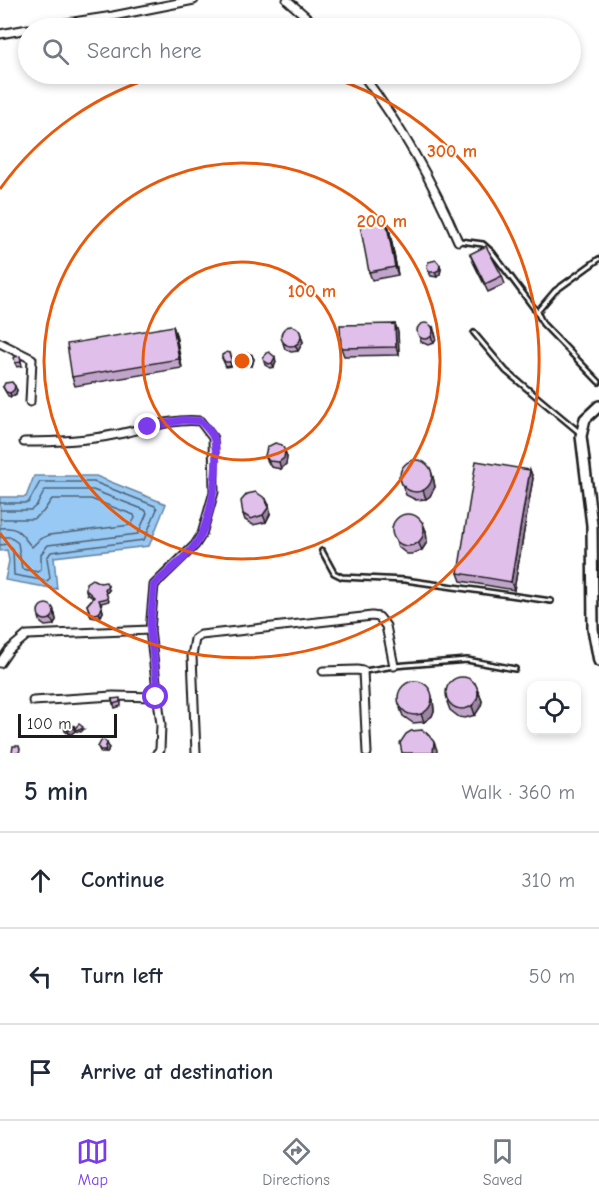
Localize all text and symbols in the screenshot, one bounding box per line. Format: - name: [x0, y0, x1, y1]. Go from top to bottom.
- search box: [18, 18, 581, 84]
- icon: search: [39, 35, 72, 68]
- text: Search here: [87, 38, 202, 64]
- text: 300 m: [427, 141, 477, 162]
- text: 200 m: [357, 211, 407, 232]
- text: 100 m: [288, 281, 336, 302]
- centre of rings: [232, 351, 252, 371]
- route end: [134, 413, 160, 439]
- map controls: [527, 681, 581, 735]
- button: locate: [527, 681, 581, 735]
- route start: [142, 683, 168, 709]
- scale bar: [18, 711, 117, 738]
- text: 100 m: [27, 715, 71, 733]
- text: 5 min: [24, 777, 88, 807]
- text: Walk · 360 m: [461, 781, 575, 804]
- icon: ahead: [24, 864, 57, 897]
- text: Continue: [81, 867, 164, 893]
- text: 310 m: [522, 869, 575, 892]
- icon: left: [24, 960, 57, 993]
- text: Turn left: [81, 963, 163, 989]
- text: 50 m: [529, 965, 575, 988]
- icon: arrive: [24, 1056, 57, 1089]
- text: Arrive at destination: [81, 1059, 273, 1085]
- tab: Map: [76, 1135, 109, 1189]
- tab: Directions: [262, 1135, 330, 1189]
- tab: Saved: [483, 1135, 523, 1189]

